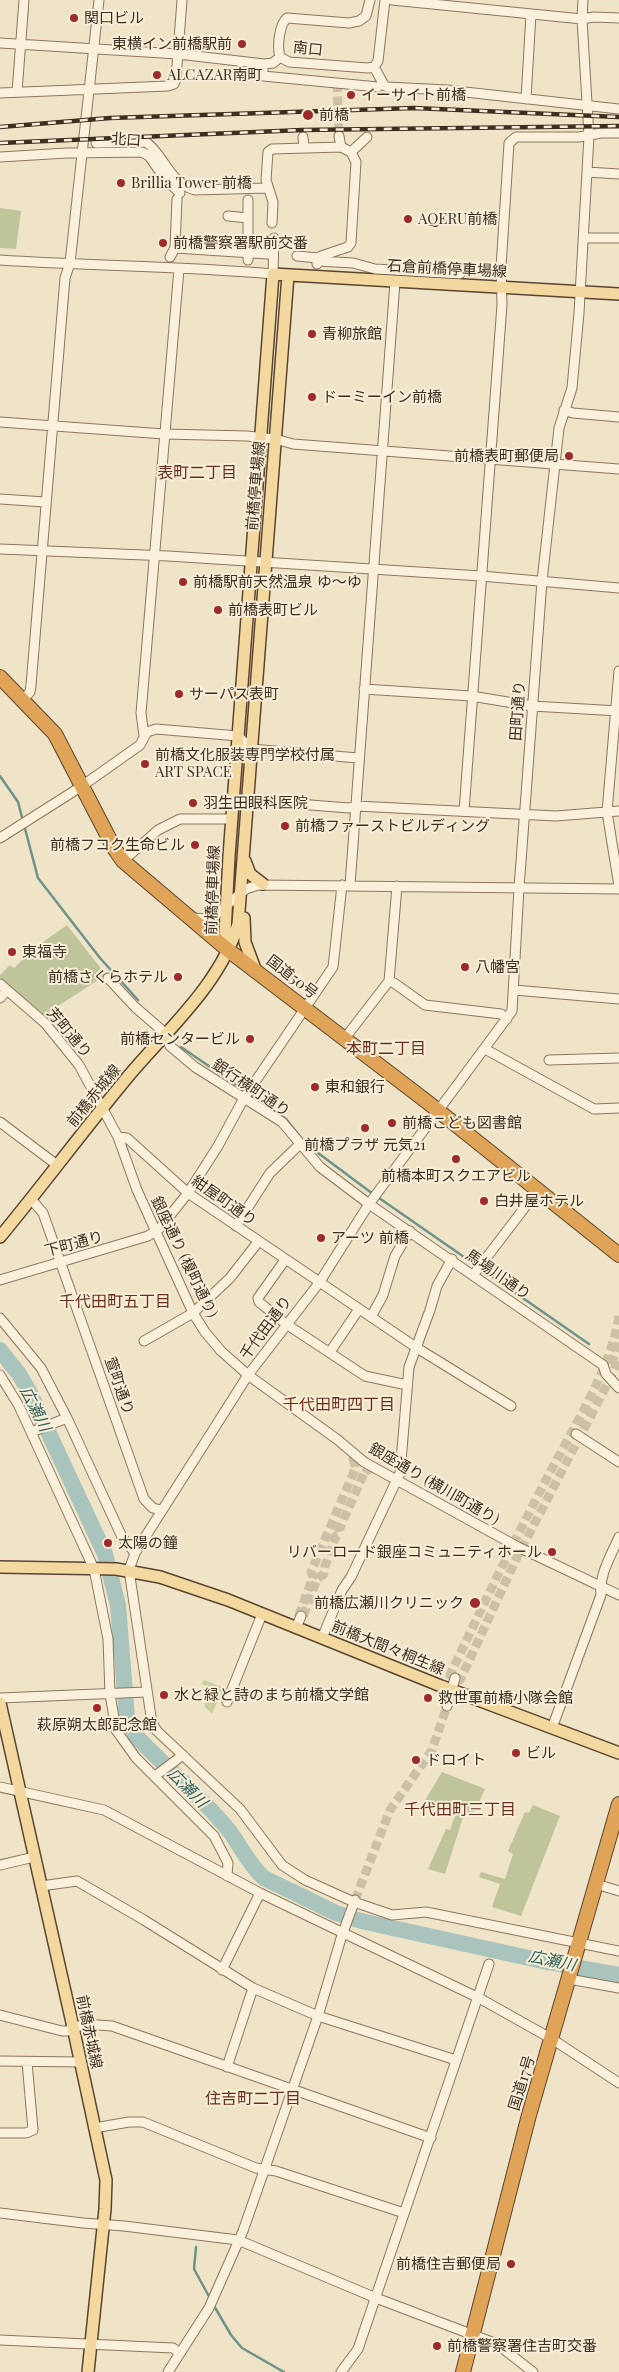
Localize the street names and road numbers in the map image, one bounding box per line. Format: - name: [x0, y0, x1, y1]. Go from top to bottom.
- street label: 南口: [292, 38, 324, 60]
- street label: 北口: [110, 130, 142, 150]
- street label: 石倉前橋停車場線: [387, 257, 507, 281]
- street label: 前橋停車場線: [243, 440, 269, 532]
- street label: 田町通り: [507, 680, 529, 742]
- street label: 前橋停車場線: [202, 845, 224, 935]
- street label: 国道50号: [263, 951, 321, 1003]
- street label: 芳町通り: [43, 1004, 95, 1062]
- street label: 銀行横町通り: [209, 1055, 293, 1121]
- street label: 前橋赤城線: [63, 1061, 125, 1131]
- street label: 紺屋町通り: [188, 1172, 260, 1230]
- street label: 銀座通り (榎町通り): [147, 1193, 221, 1321]
- street label: 下町通り: [43, 1228, 105, 1260]
- street label: 馬場川通り: [462, 1246, 534, 1304]
- street label: 千代田通り: [236, 1293, 296, 1363]
- street label: 萱町通り: [101, 1355, 137, 1417]
- street label: 銀座通り (横川町通り): [366, 1439, 502, 1529]
- street label: 前橋大間々桐生線: [329, 1617, 447, 1679]
- street label: 前橋赤城線: [72, 1993, 106, 2071]
- street label: 国道17号: [505, 2053, 539, 2113]

